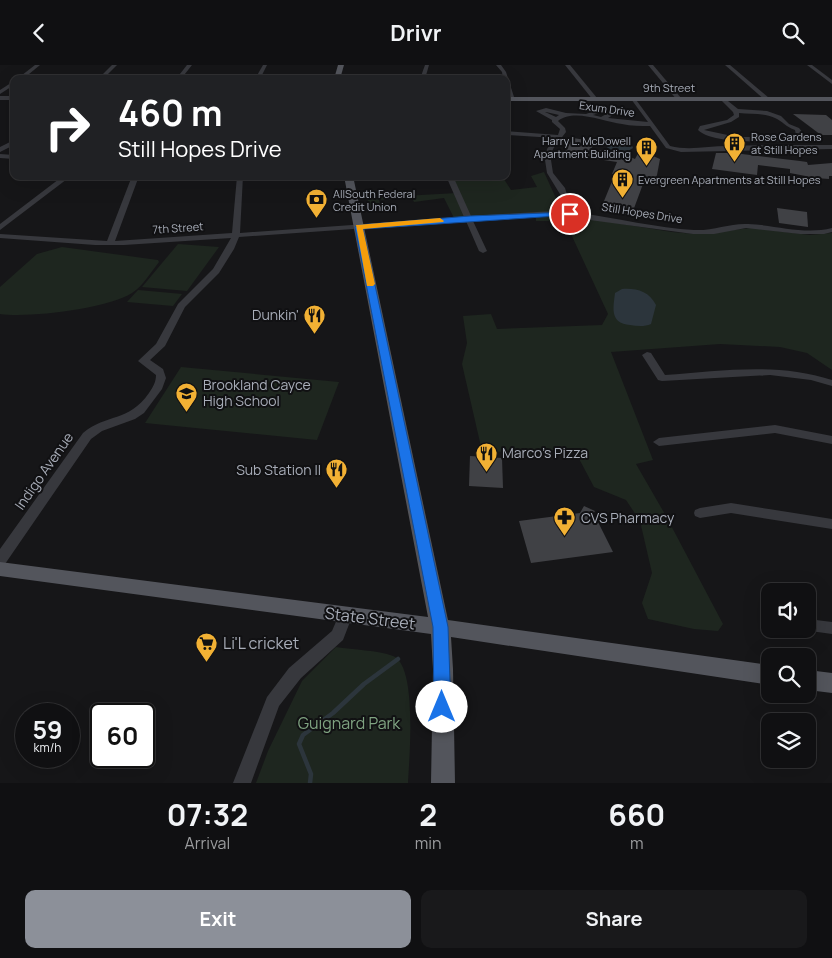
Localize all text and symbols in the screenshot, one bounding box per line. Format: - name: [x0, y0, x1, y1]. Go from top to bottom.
- text: Drivr: [390, 18, 442, 48]
- icon: back: [25, 19, 53, 47]
- icon: search: [779, 19, 807, 47]
- street label: 9th Street: [643, 80, 695, 95]
- text: 460 m: [118, 89, 223, 137]
- icon: right: [35, 95, 100, 160]
- street label: Exum Drive: [578, 97, 636, 120]
- place label: Rose Gardens at Still Hopes: [751, 129, 822, 157]
- building icon: Rose Gardens at Still Hopes: [723, 131, 747, 162]
- place label: Harry L. McDowell Apartment Building: [534, 133, 631, 161]
- text: Still Hopes Drive: [118, 134, 282, 164]
- building icon: Harry L. McDowell Apartment Building: [635, 135, 659, 166]
- building icon: Evergreen Apartments at Still Hopes: [610, 168, 634, 199]
- place label: Evergreen Apartments at Still Hopes: [638, 172, 821, 187]
- place label: AllSouth Federal Credit Union: [333, 186, 415, 214]
- bank icon: AllSouth Federal Credit Union: [305, 188, 329, 219]
- pin: [549, 193, 591, 235]
- street label: Still Hopes Drive: [601, 199, 684, 226]
- icon: arrive: [556, 200, 584, 228]
- street label: 7th Street: [152, 218, 204, 237]
- restaurant icon: Dunkin': [303, 303, 327, 334]
- place label: Dunkin': [252, 305, 299, 324]
- place label: Brookland Cayce High School: [203, 375, 311, 410]
- school or university icon: Brookland Cayce High School: [175, 381, 199, 412]
- street label: Indigo Avenue: [10, 428, 77, 513]
- restaurant icon: Marco's Pizza: [474, 441, 498, 472]
- place label: Marco's Pizza: [502, 443, 588, 462]
- restaurant icon: Sub Station II: [325, 458, 349, 489]
- place label: Sub Station II: [236, 460, 321, 479]
- pharmacy icon: CVS Pharmacy: [553, 506, 577, 537]
- place label: CVS Pharmacy: [581, 508, 675, 527]
- map controls: [761, 583, 816, 768]
- button: sound: [761, 583, 816, 638]
- street label: State Street: [324, 602, 416, 634]
- supermarket icon: Li'L cricket: [195, 631, 219, 662]
- place label: Li'L cricket: [223, 632, 299, 654]
- button: search: [761, 648, 816, 703]
- position arrow: [415, 680, 467, 732]
- speed limit sign: 60: [90, 703, 155, 768]
- text: 59: [32, 712, 63, 747]
- park label: Guignard Park: [298, 712, 401, 734]
- button: layers: [761, 713, 816, 768]
- text: km/h: [34, 739, 61, 756]
- text: 07:32: [167, 794, 248, 835]
- text: 2: [419, 794, 437, 835]
- text: 660: [608, 794, 665, 835]
- text: Arrival: [185, 832, 230, 854]
- text: min: [415, 832, 442, 854]
- text: m: [630, 832, 644, 854]
- button: Exit: [25, 890, 411, 948]
- button: Share: [421, 890, 807, 948]

